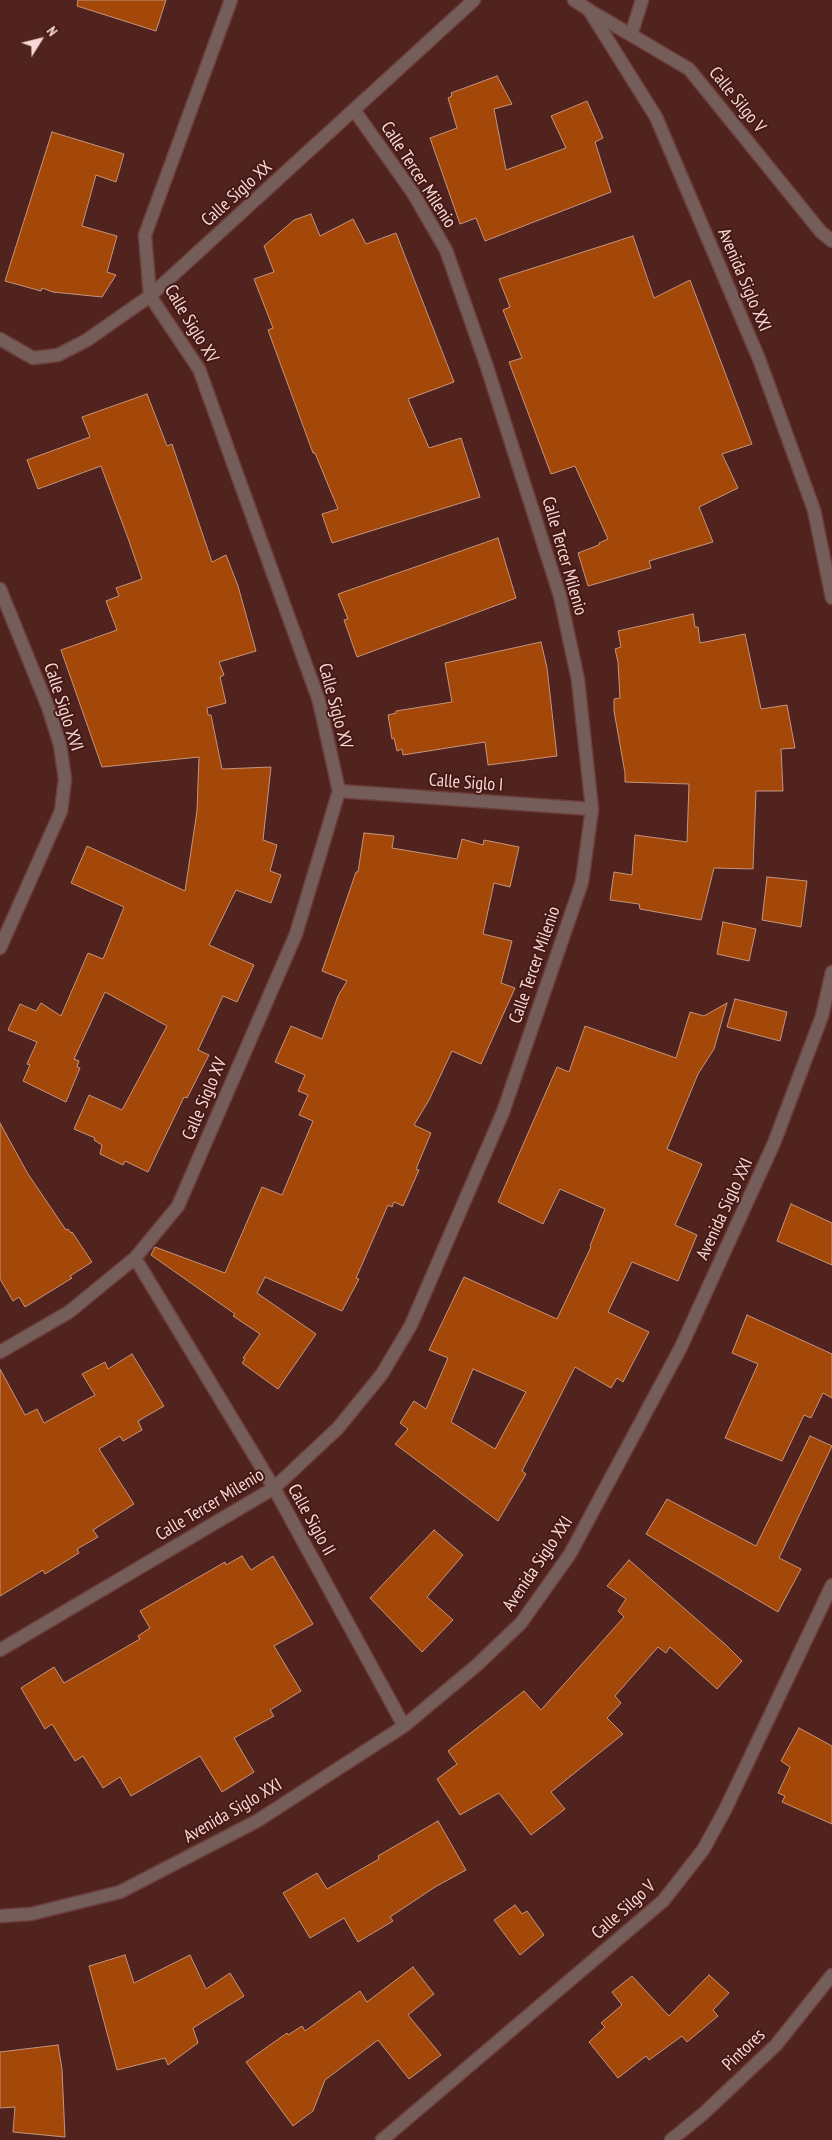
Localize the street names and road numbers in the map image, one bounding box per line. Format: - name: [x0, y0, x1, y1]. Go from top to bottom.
- street label: Calle Silgo V: [704, 63, 770, 137]
- street label: Calle Tercer Milenio: [376, 118, 460, 232]
- street label: Calle Siglo XX: [197, 157, 277, 231]
- street label: Avenida Siglo XXI: [713, 225, 775, 335]
- street label: Calle Siglo XV: [159, 281, 223, 367]
- street label: Calle Tercer Milenio: [537, 494, 591, 618]
- street label: Calle Siglo XVI: [39, 660, 87, 754]
- street label: Calle Siglo XV: [313, 661, 357, 751]
- street label: Calle Siglo I: [428, 770, 504, 796]
- street label: Calle Tercer Milenio: [505, 904, 565, 1026]
- street label: Calle Siglo XV: [178, 1055, 232, 1143]
- street label: Avenida Siglo XXI: [692, 1155, 758, 1263]
- street label: Calle Tercer Milenio: [152, 1464, 268, 1546]
- street label: Calle Siglo II: [283, 1480, 339, 1560]
- street label: Avenida Siglo XXI: [498, 1512, 578, 1616]
- street label: Avenida Siglo XXI: [180, 1774, 286, 1848]
- street label: Calle Silgo V: [588, 1876, 660, 1944]
- street label: Pintores: [718, 2025, 770, 2075]

